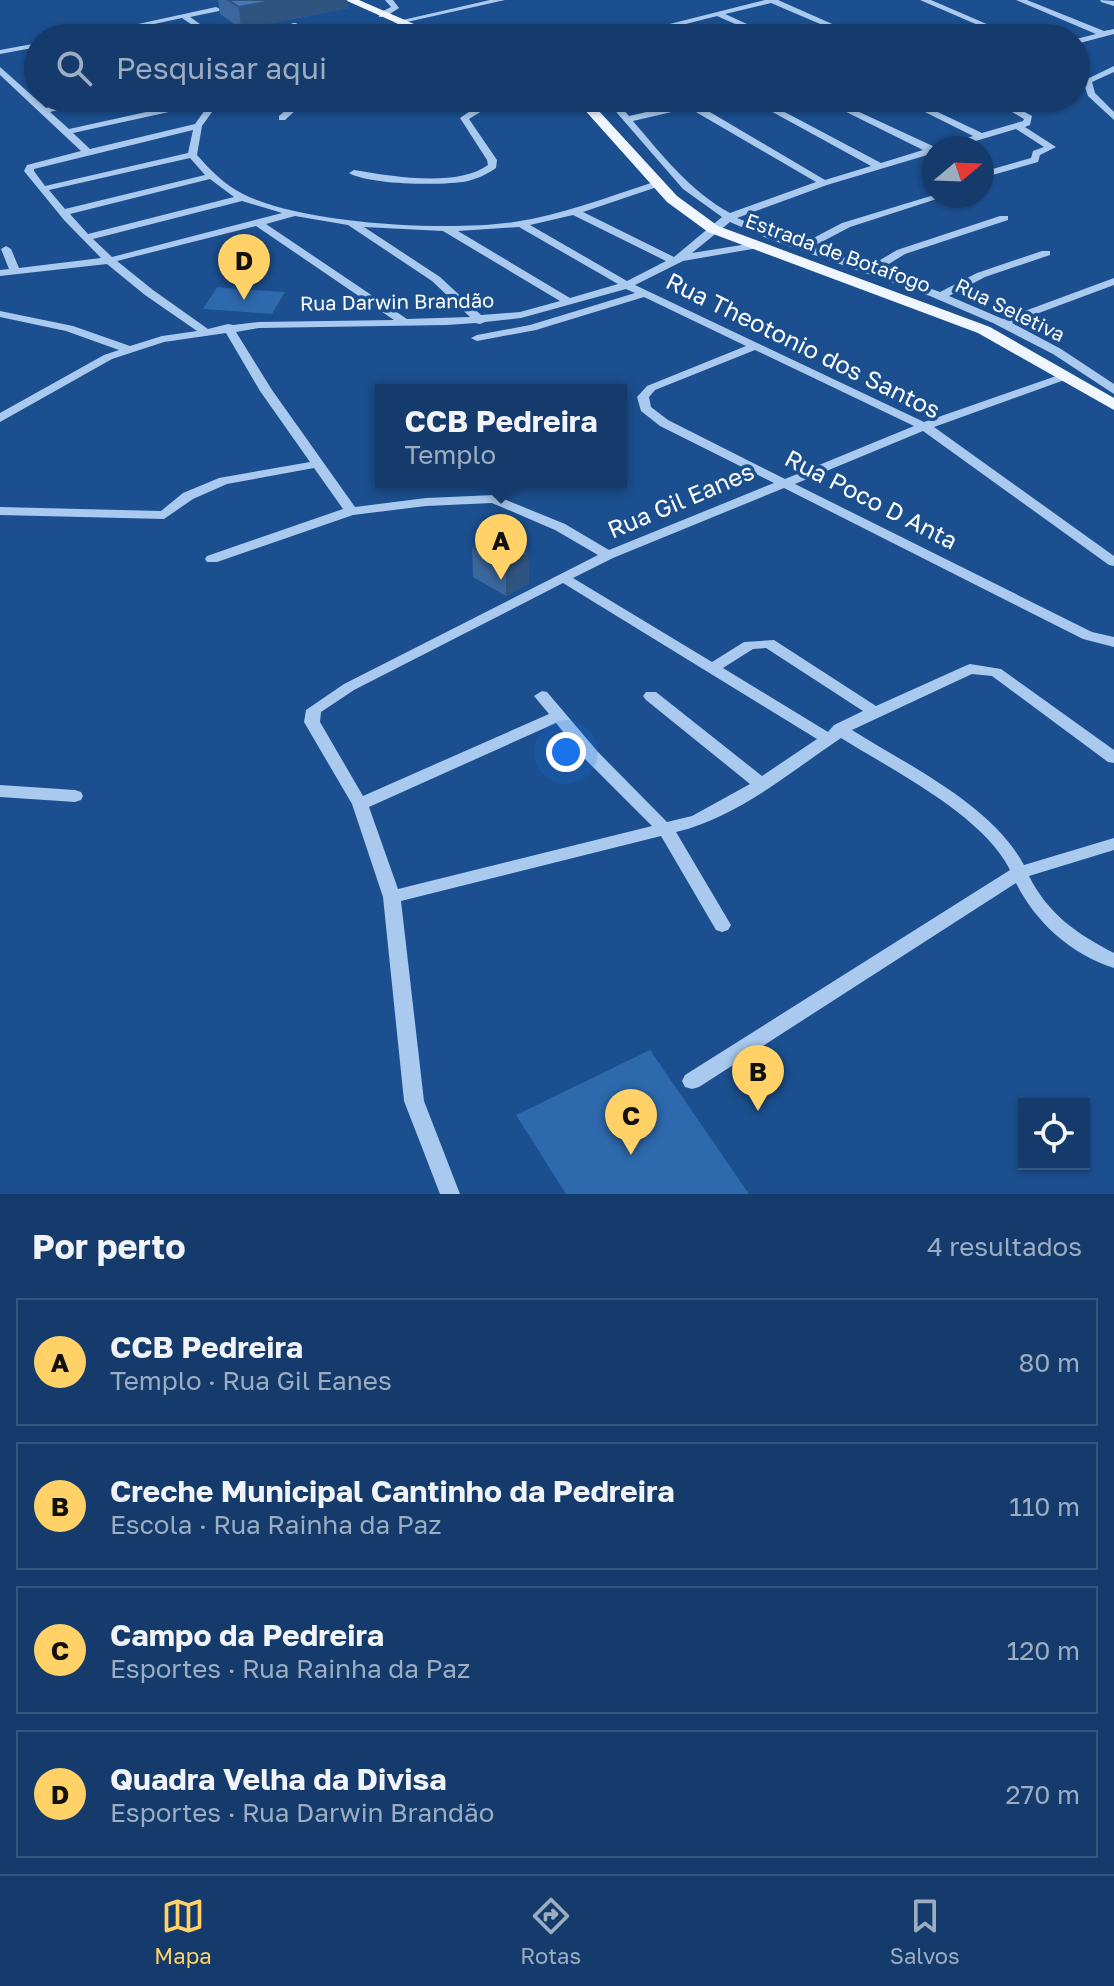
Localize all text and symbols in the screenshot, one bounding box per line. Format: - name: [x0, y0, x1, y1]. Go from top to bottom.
- search box: [24, 24, 1090, 112]
- icon: search: [52, 46, 96, 90]
- text: Pesquisar aqui: [116, 50, 327, 86]
- north arrow: [922, 136, 994, 208]
- street label: Estrada de Botafogo: [742, 207, 934, 297]
- pin: D: [218, 234, 270, 300]
- street label: Rua Theotonio dos Santos: [662, 266, 946, 424]
- street label: Rua Seletiva: [952, 272, 1069, 346]
- street label: Rua Darwin Brandão: [300, 287, 494, 315]
- popup: [375, 384, 627, 488]
- text: CCB Pedreira: [404, 403, 598, 439]
- text: Templo: [404, 439, 496, 470]
- street label: Rua Poco D Anta: [781, 443, 963, 555]
- street label: Rua Gil Eanes: [603, 456, 758, 544]
- pin: A: [475, 514, 527, 580]
- your location: [546, 732, 586, 772]
- pin: B: [732, 1045, 784, 1111]
- pin: C: [605, 1089, 657, 1155]
- map controls: [1018, 1098, 1090, 1170]
- button: locate: [1018, 1098, 1090, 1170]
- text: Por perto: [32, 1226, 186, 1266]
- text: 4 resultados: [927, 1231, 1082, 1262]
- text: CCB Pedreira: [110, 1329, 303, 1365]
- text: A: [51, 1347, 69, 1378]
- text: 80 m: [1019, 1347, 1080, 1378]
- text: Templo · Rua Gil Eanes: [110, 1365, 392, 1396]
- text: Creche Municipal Cantinho da Pedreira: [110, 1473, 675, 1509]
- text: B: [51, 1491, 69, 1522]
- text: 110 m: [1009, 1491, 1080, 1522]
- text: Escola · Rua Rainha da Paz: [110, 1509, 441, 1540]
- text: Campo da Pedreira: [110, 1617, 384, 1653]
- text: C: [51, 1635, 69, 1666]
- text: 120 m: [1007, 1635, 1080, 1666]
- text: Esportes · Rua Rainha da Paz: [110, 1653, 470, 1684]
- text: Quadra Velha da Divisa: [110, 1761, 447, 1797]
- text: D: [51, 1779, 69, 1810]
- text: 270 m: [1006, 1779, 1080, 1810]
- text: Esportes · Rua Darwin Brandão: [110, 1797, 494, 1828]
- tab: Mapa: [154, 1894, 212, 1969]
- tab: Rotas: [520, 1894, 581, 1969]
- tab: Salvos: [890, 1894, 960, 1969]

